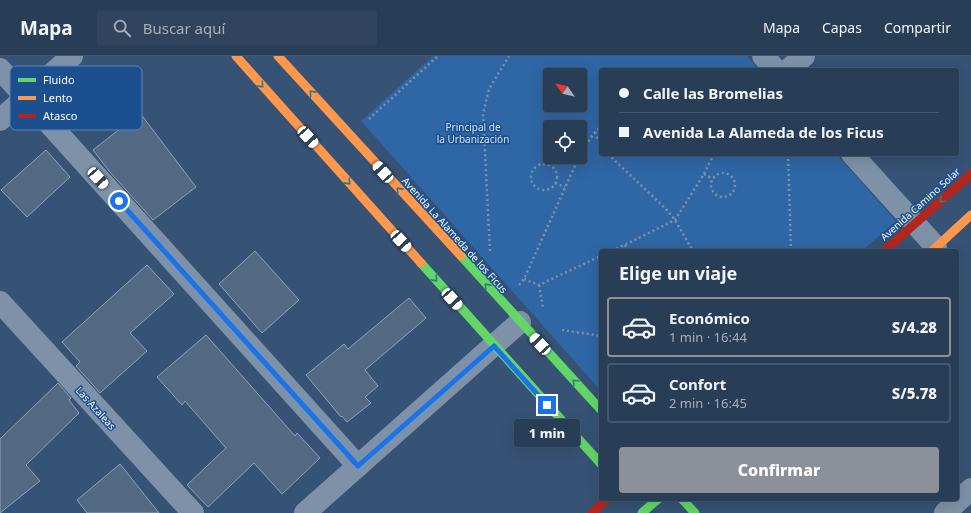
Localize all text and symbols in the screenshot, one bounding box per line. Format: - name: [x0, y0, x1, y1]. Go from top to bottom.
- search box: [97, 10, 377, 46]
- text: Mapa: [20, 15, 73, 41]
- icon: search: [111, 17, 133, 39]
- text: Buscar aquí: [143, 18, 225, 38]
- text: Mapa: [763, 18, 800, 37]
- text: Capas: [822, 18, 862, 37]
- text: Compartir: [884, 18, 951, 37]
- legend: [10, 66, 142, 130]
- north arrow: [543, 68, 587, 112]
- map controls: [543, 68, 587, 164]
- text: Fluido: [43, 72, 75, 87]
- one-way arrow: [257, 80, 264, 88]
- text: Calle las Bromelias: [643, 83, 783, 103]
- text: Lento: [43, 90, 73, 105]
- one-way arrow: [310, 91, 317, 98]
- text: Atasco: [43, 108, 78, 123]
- park label: Principal de la Urbanización: [437, 120, 509, 146]
- button: locate: [543, 120, 587, 164]
- text: Avenida La Alameda de los Ficus: [643, 122, 884, 142]
- car: [296, 124, 320, 150]
- car: [371, 159, 395, 185]
- street label: Avenida Camino Solar: [877, 164, 963, 244]
- car: [86, 165, 110, 191]
- street label: Avenida La Alameda de los Ficus: [399, 174, 511, 296]
- one-way arrow: [343, 177, 351, 185]
- one-way arrow: [397, 187, 404, 194]
- route start: [110, 192, 128, 210]
- one-way arrow: [939, 195, 947, 202]
- car: [389, 228, 413, 254]
- text: Elige un viaje: [619, 261, 737, 285]
- one-way arrow: [430, 274, 437, 282]
- one-way arrow: [484, 283, 491, 291]
- car: [440, 286, 464, 312]
- text: Económico: [669, 308, 750, 328]
- icon: car: [621, 309, 657, 345]
- text: S/4.28: [892, 317, 937, 337]
- text: 1 min · 16:44: [669, 328, 747, 346]
- car: [527, 331, 553, 357]
- text: Confort: [669, 374, 726, 394]
- icon: car: [621, 375, 657, 411]
- one-way arrow: [572, 379, 579, 387]
- street label: Las Azaleas: [73, 383, 119, 433]
- text: S/5.78: [892, 383, 937, 403]
- text: 2 min · 16:45: [669, 394, 747, 412]
- route end: [538, 396, 556, 414]
- callout: 1 min: [514, 419, 580, 447]
- text: 1 min: [529, 424, 565, 442]
- button: Confirmar: [619, 447, 939, 493]

